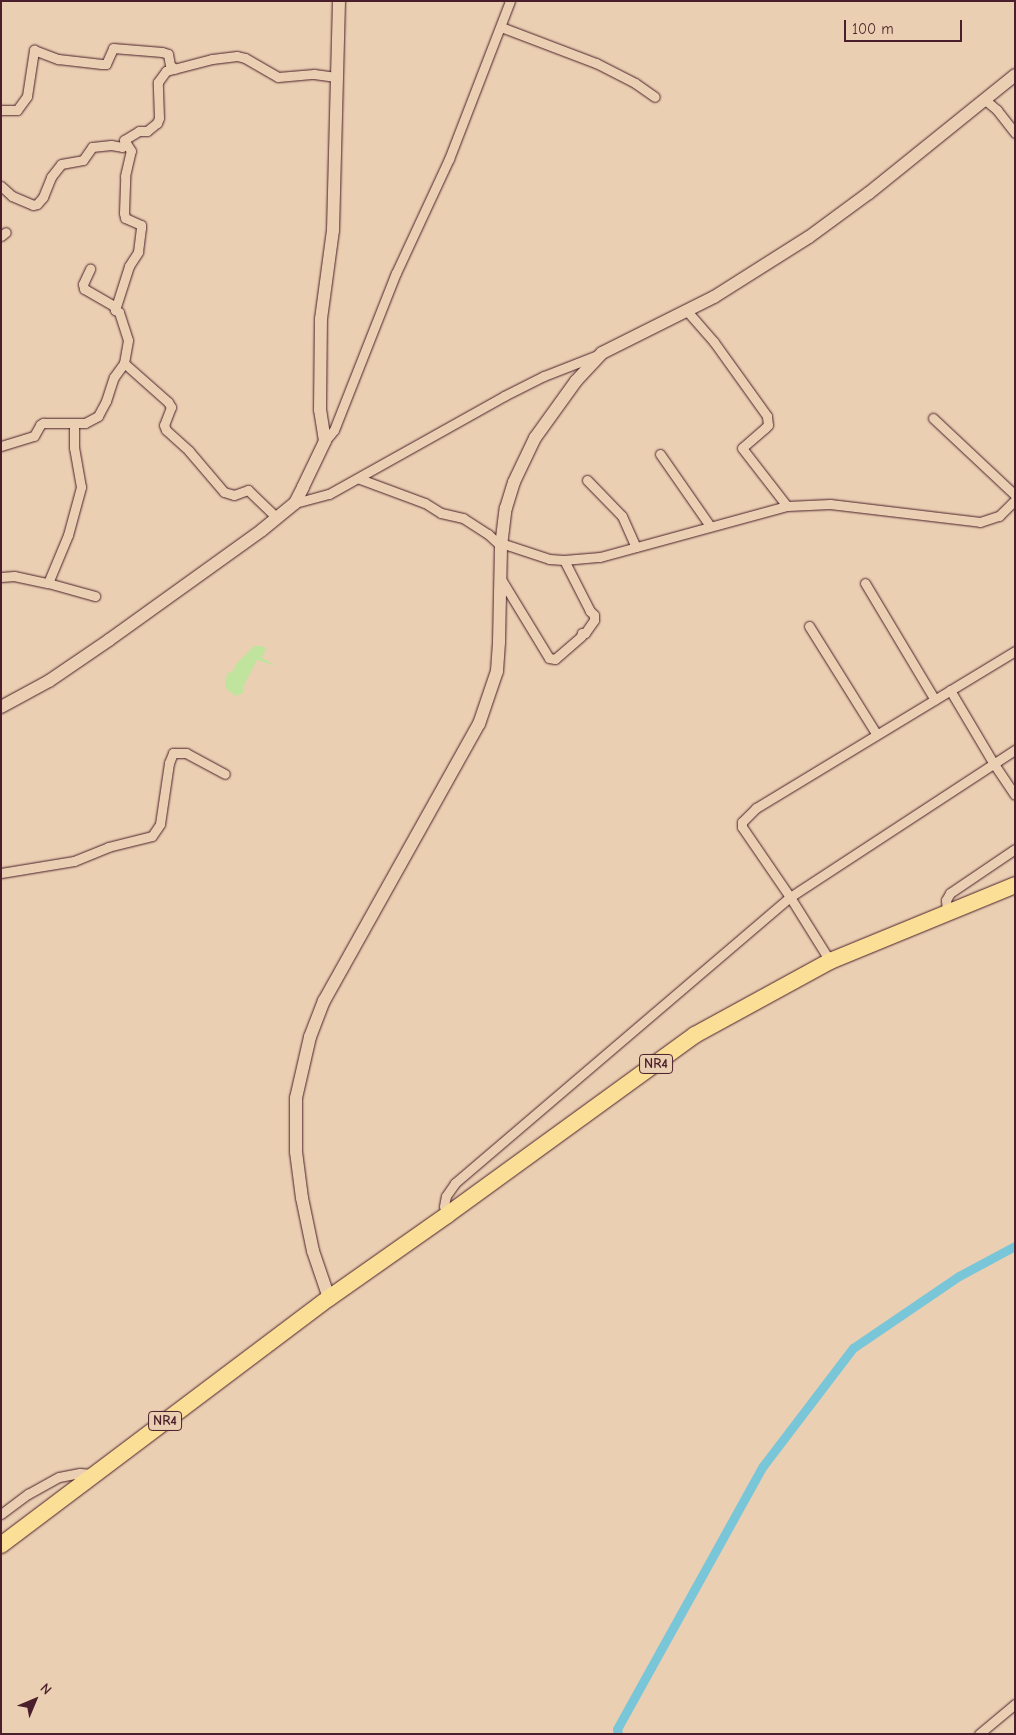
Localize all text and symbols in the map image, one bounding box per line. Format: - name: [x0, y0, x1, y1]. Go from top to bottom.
- scale bar: [846, 10, 964, 42]
- text: 100 m: [852, 20, 894, 38]
- road number: NR4: [638, 1052, 674, 1076]
- road number: NR4: [148, 1410, 182, 1432]
- north arrow: [10, 1675, 60, 1725]
- text: N: [37, 1680, 55, 1698]

